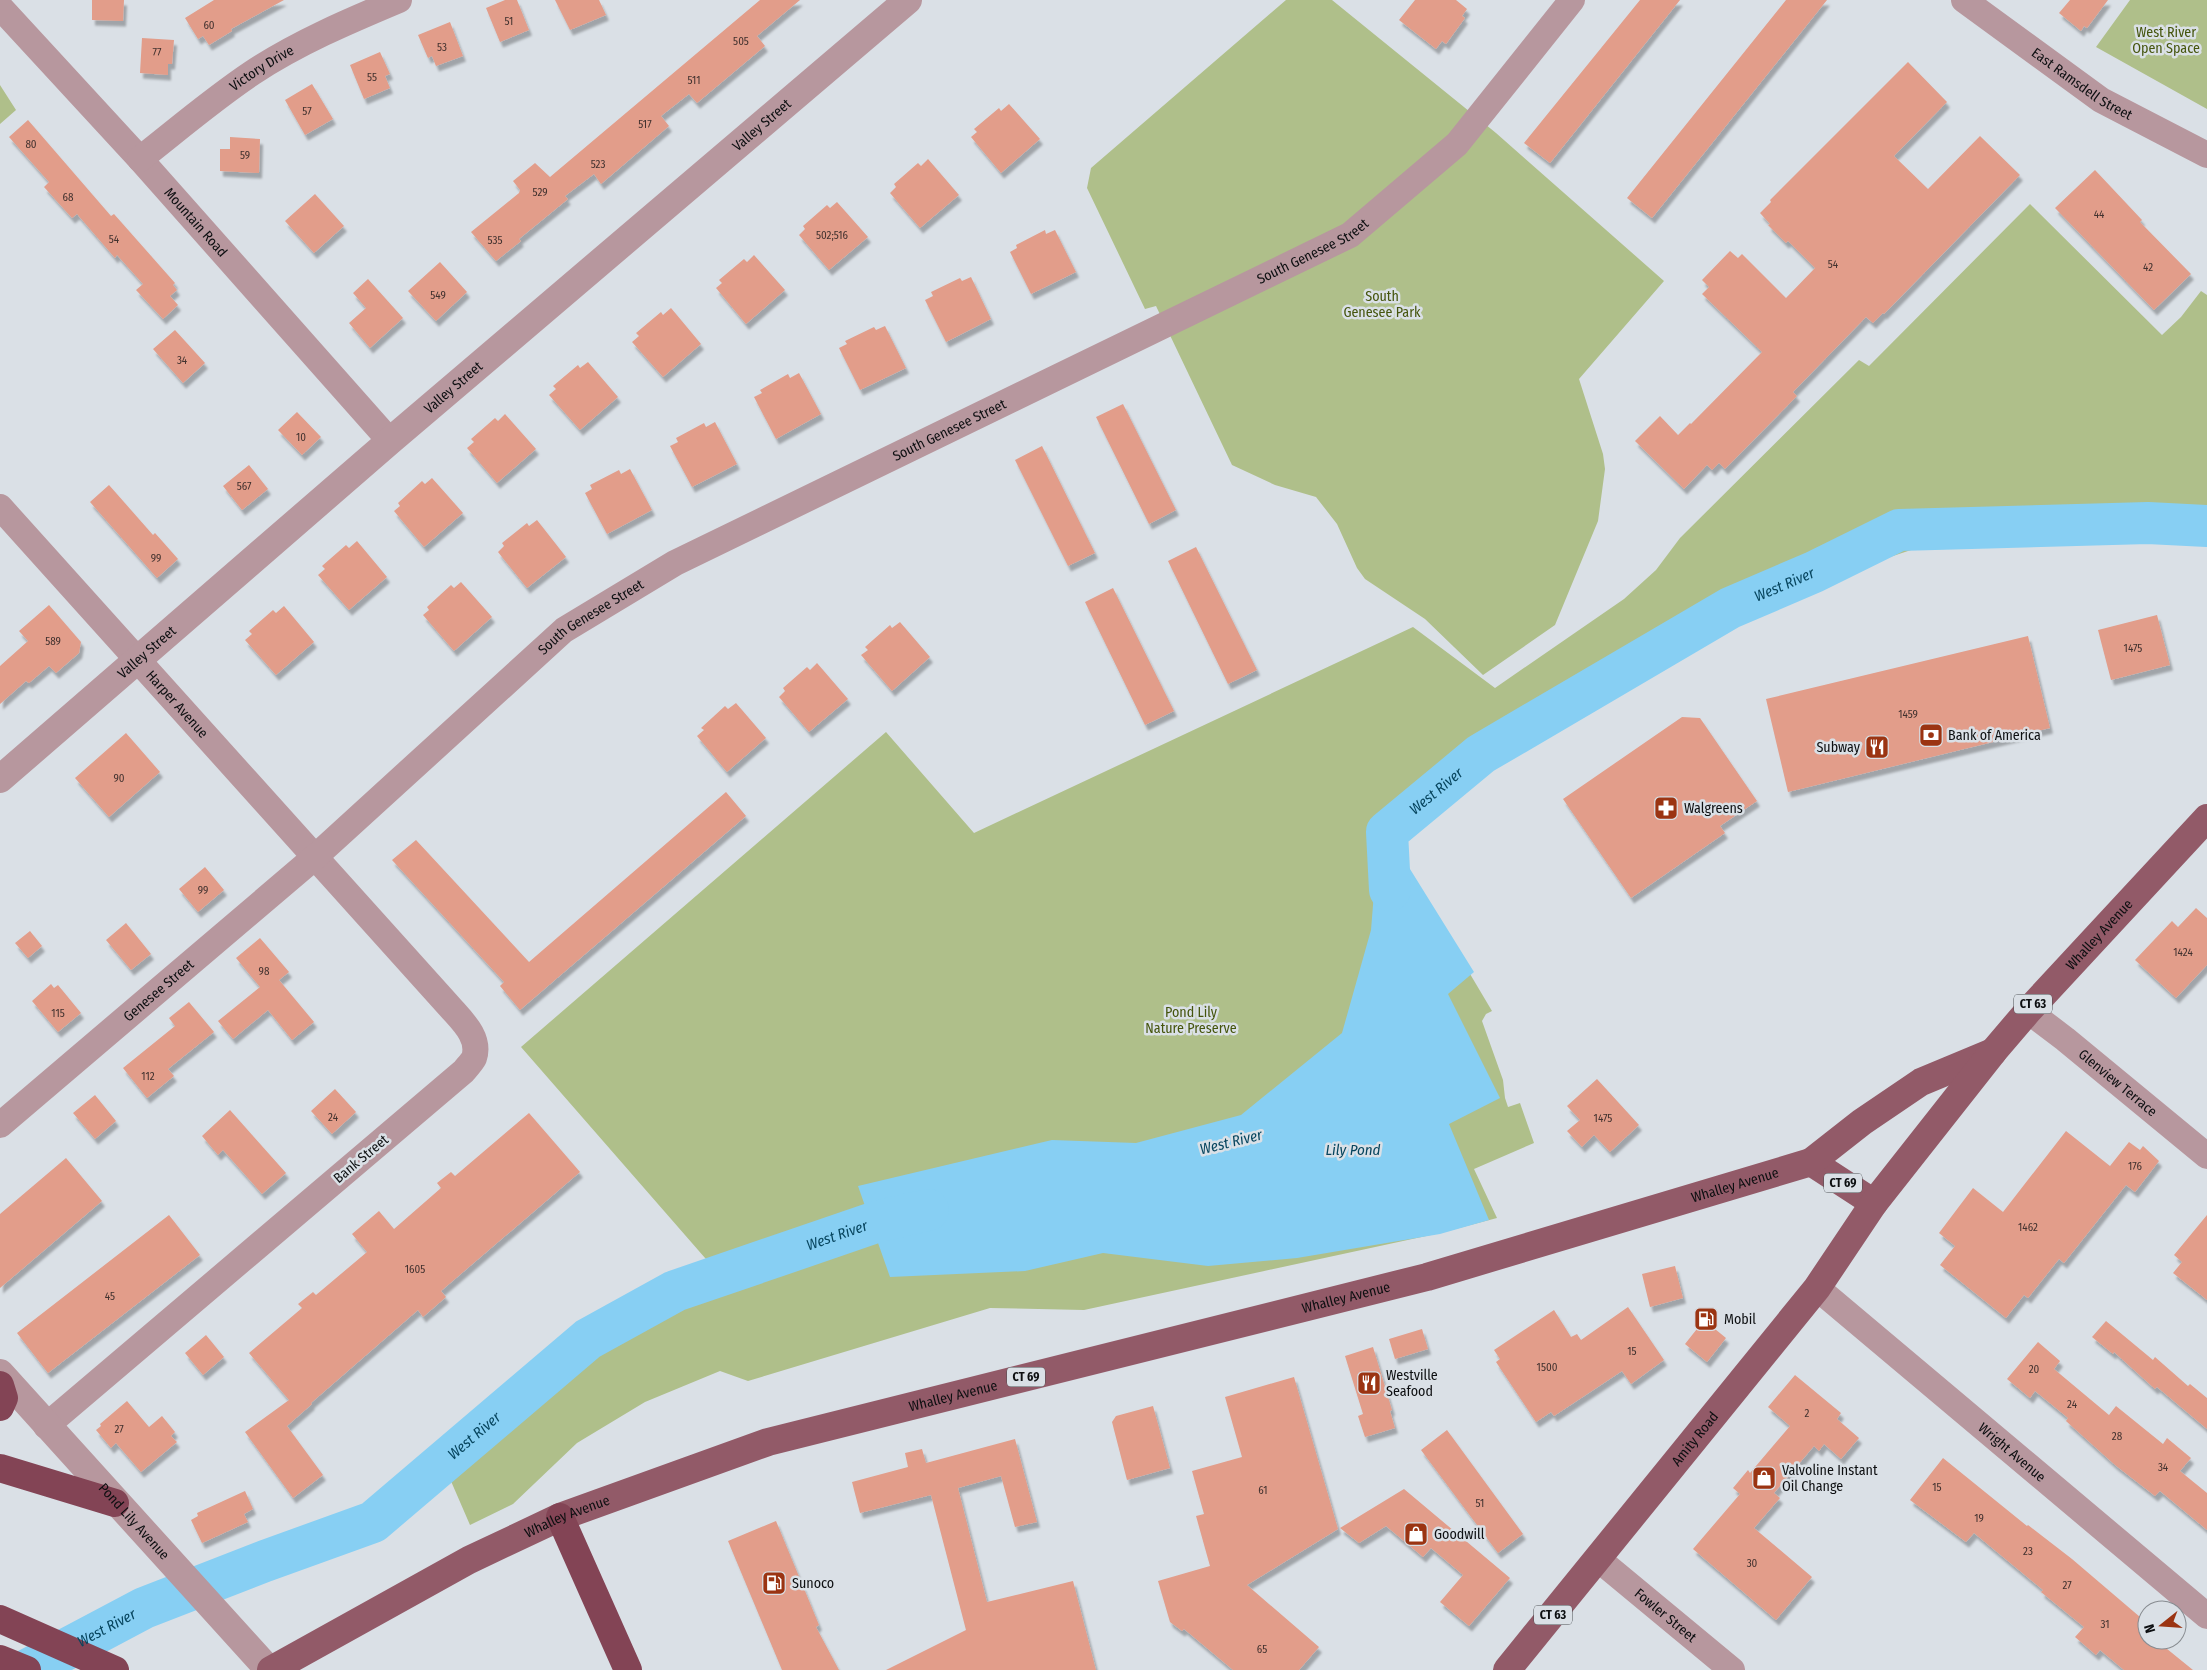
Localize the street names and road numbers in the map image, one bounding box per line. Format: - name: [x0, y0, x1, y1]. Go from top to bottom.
- street label: Victory Drive: [226, 41, 297, 94]
- street label: East Ramsdell Street: [2029, 44, 2136, 124]
- street label: Valley Street: [729, 95, 795, 154]
- street label: Mountain Road: [161, 184, 231, 260]
- street label: South Genesee Street: [1254, 214, 1372, 287]
- street label: Valley Street: [420, 357, 486, 417]
- street label: South Genesee Street: [890, 395, 1009, 464]
- street label: South Genesee Street: [534, 575, 647, 658]
- street label: Valley Street: [114, 622, 180, 682]
- street label: Harper Avenue: [143, 667, 212, 741]
- street label: Whalley Avenue: [2062, 895, 2136, 973]
- street label: Genesee Street: [120, 955, 197, 1025]
- road number: CT 63: [2014, 994, 2052, 1014]
- street label: Glenview Terrace: [2075, 1045, 2161, 1120]
- street label: Bank Street: [330, 1131, 392, 1187]
- street label: Whalley Avenue: [1689, 1164, 1781, 1206]
- road number: CT 69: [1824, 1174, 1862, 1192]
- street label: Whalley Avenue: [1300, 1278, 1392, 1317]
- road number: CT 69: [1007, 1368, 1045, 1386]
- street label: Whalley Avenue: [907, 1376, 999, 1415]
- street label: Amity Road: [1668, 1408, 1722, 1469]
- street label: Wright Avenue: [1975, 1419, 2049, 1485]
- street label: Pond Lily Avenue: [95, 1479, 173, 1563]
- street label: Whalley Avenue: [522, 1491, 612, 1541]
- street label: Fowler Street: [1631, 1585, 1701, 1646]
- road number: CT 63: [1534, 1606, 1572, 1624]

